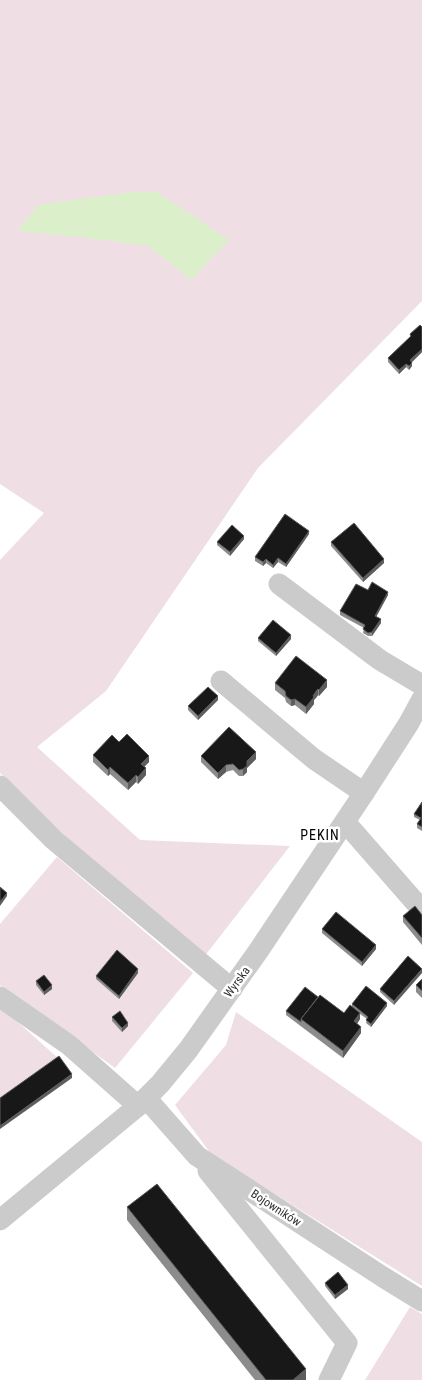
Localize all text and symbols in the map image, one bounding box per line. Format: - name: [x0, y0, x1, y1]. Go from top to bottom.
- district label: PEKIN: [300, 827, 340, 843]
- street label: Wyrska: [221, 964, 253, 1000]
- street label: Bojowników: [248, 1187, 304, 1229]

